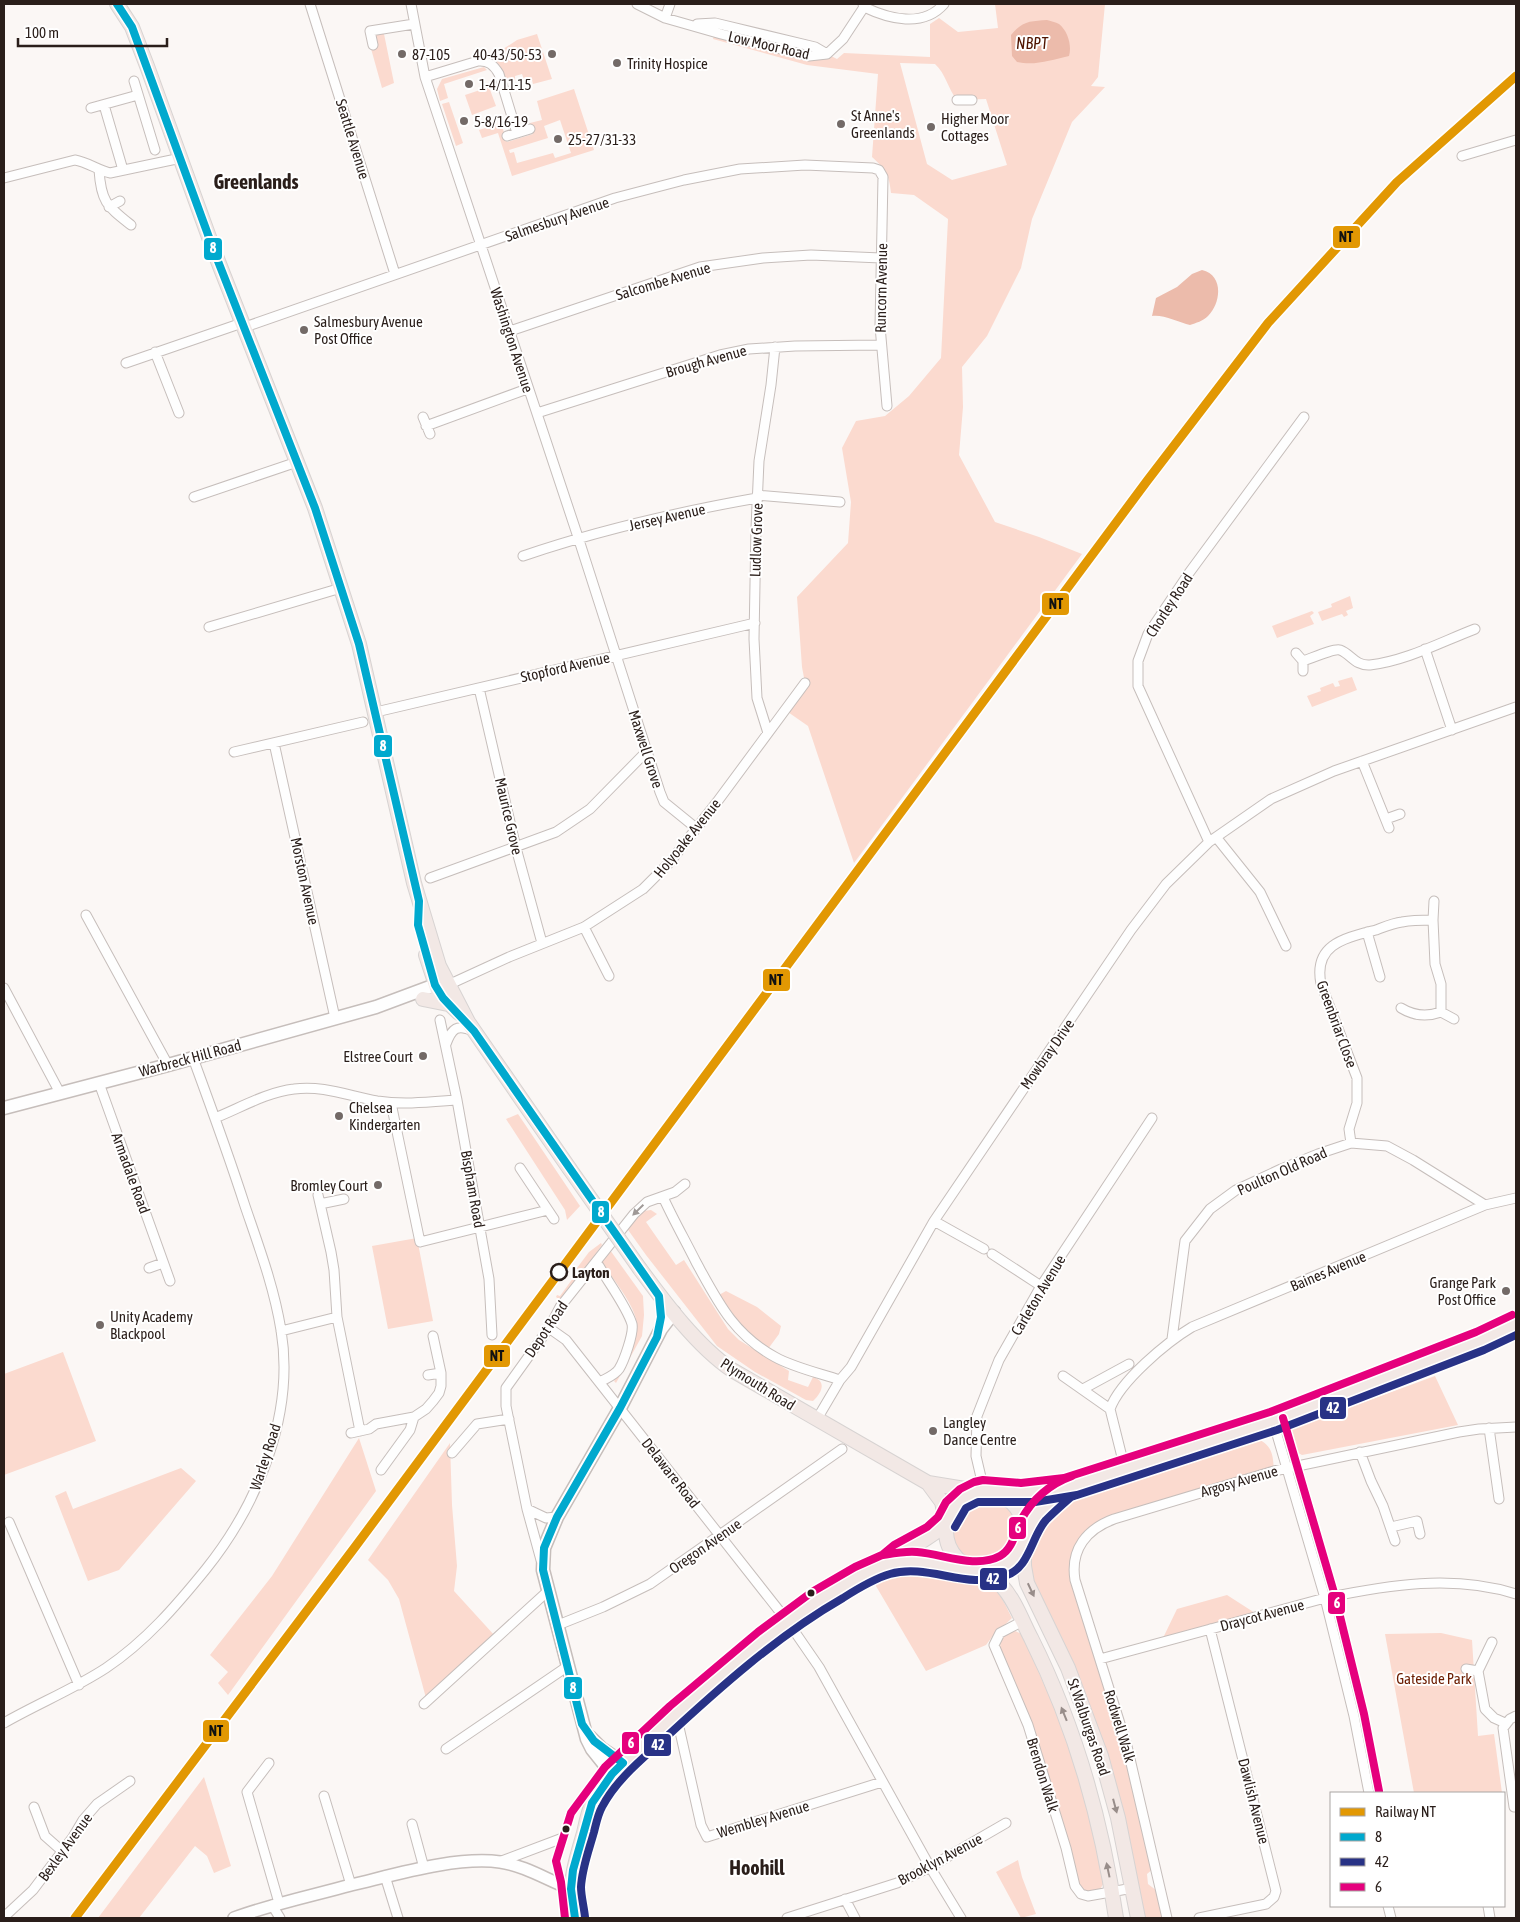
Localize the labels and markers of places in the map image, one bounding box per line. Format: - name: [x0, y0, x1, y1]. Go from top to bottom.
- place label: 87-105: [412, 46, 450, 63]
- place label: 40-43/50-53: [473, 46, 542, 63]
- marker: 87-105: [396, 48, 408, 60]
- marker: 40-43/50-53: [546, 48, 558, 60]
- place label: Trinity Hospice: [627, 55, 708, 72]
- marker: Trinity Hospice: [611, 57, 623, 69]
- place label: 1-4/11-15: [479, 76, 532, 93]
- marker: 1-4/11-15: [463, 78, 475, 90]
- place label: St Anne's Greenlands: [851, 107, 915, 141]
- place label: Higher Moor Cottages: [941, 110, 1009, 144]
- place label: 5-8/16-19: [474, 113, 528, 130]
- marker: 5-8/16-19: [458, 115, 470, 127]
- marker: St Anne's Greenlands: [835, 118, 847, 130]
- marker: Higher Moor Cottages: [925, 121, 937, 133]
- place label: 25-27/31-33: [568, 131, 636, 148]
- marker: 25-27/31-33: [552, 133, 564, 145]
- place label: Salmesbury Avenue Post Office: [314, 313, 423, 347]
- marker: Salmesbury Avenue Post Office: [298, 324, 310, 336]
- place label: Elstree Court: [343, 1048, 413, 1065]
- marker: Elstree Court: [417, 1050, 429, 1062]
- place label: Chelsea Kindergarten: [349, 1099, 421, 1133]
- marker: Chelsea Kindergarten: [333, 1110, 345, 1122]
- place label: Bromley Court: [290, 1177, 368, 1194]
- marker: Bromley Court: [372, 1179, 384, 1191]
- marker: Layton: [550, 1263, 568, 1281]
- place label: Layton: [572, 1264, 609, 1281]
- place label: Grange Park Post Office: [1430, 1274, 1496, 1308]
- marker: Grange Park Post Office: [1500, 1285, 1512, 1297]
- place label: Unity Academy Blackpool: [110, 1308, 193, 1342]
- marker: Unity Academy Blackpool: [94, 1319, 106, 1331]
- place label: Langley Dance Centre: [943, 1414, 1017, 1448]
- marker: Langley Dance Centre: [927, 1425, 939, 1437]
- unlabelled marker: [806, 1588, 816, 1598]
- unlabelled marker: [561, 1824, 571, 1834]

